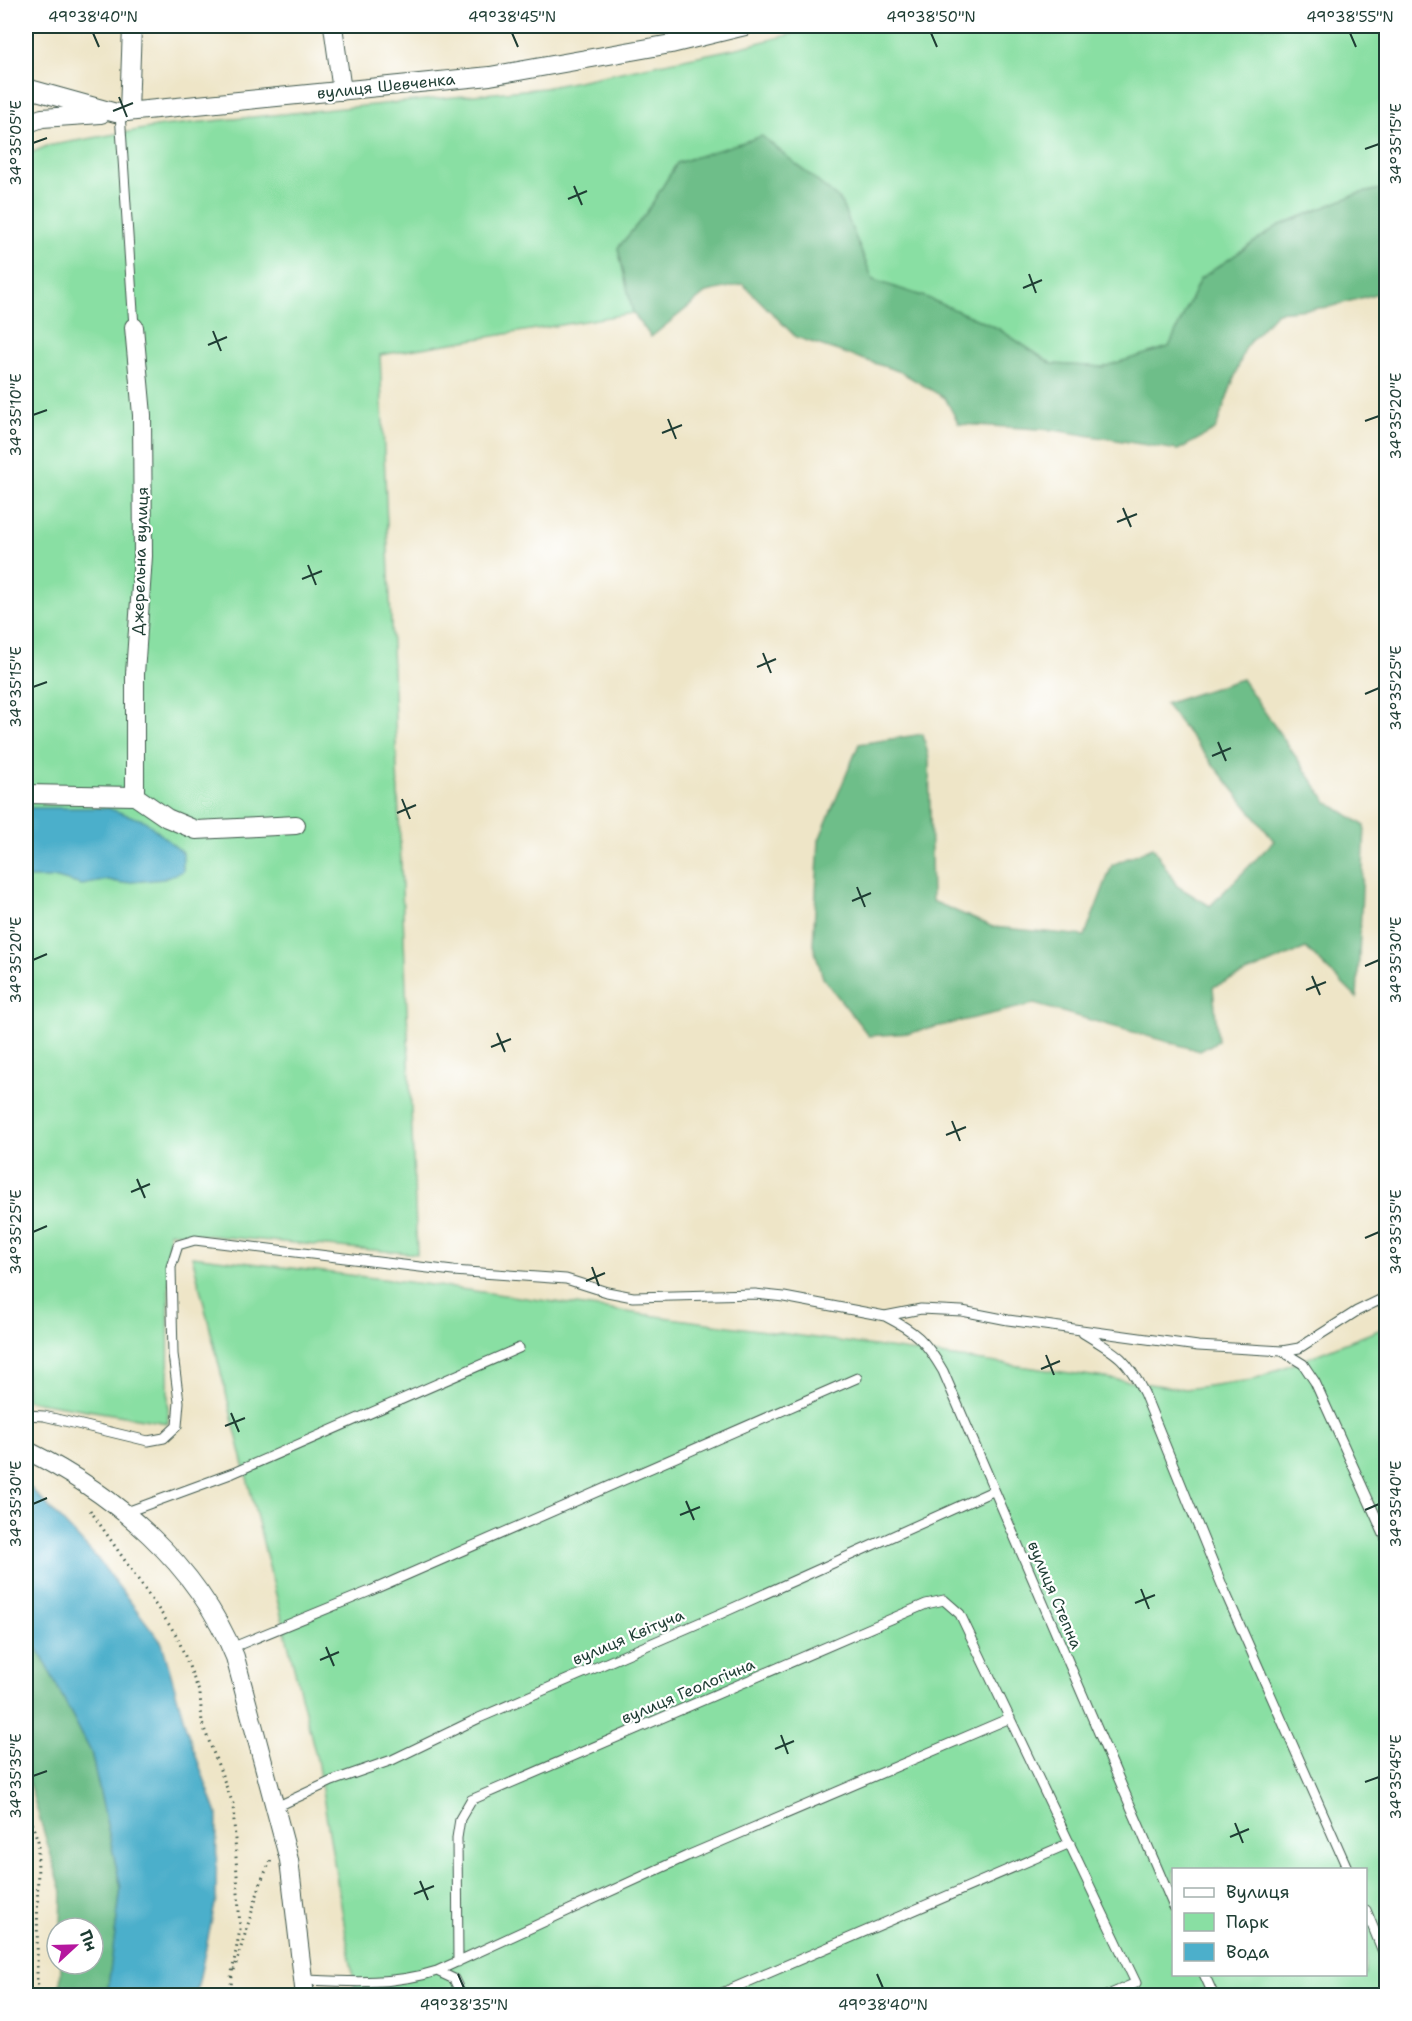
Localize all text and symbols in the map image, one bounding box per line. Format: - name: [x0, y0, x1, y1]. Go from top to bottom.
- text: 49°38'40"N: [48, 7, 138, 27]
- text: 49°38'45"N: [468, 7, 556, 27]
- text: 49°38'50"N: [886, 7, 976, 27]
- text: 49°38'55"N: [1306, 7, 1394, 27]
- street label: вулиця Шевченка: [316, 68, 456, 104]
- text: 34°35'05"E: [6, 100, 26, 186]
- text: 34°35'15"E: [1386, 103, 1406, 185]
- text: 34°35'10"E: [6, 373, 26, 457]
- text: 34°35'20"E: [1386, 373, 1406, 459]
- street label: Джерельна вулиця: [127, 486, 153, 636]
- text: 34°35'25"E: [1386, 645, 1406, 731]
- text: 34°35'15"E: [6, 646, 26, 728]
- text: 34°35'30"E: [1386, 916, 1406, 1004]
- text: 34°35'20"E: [6, 917, 26, 1003]
- text: 34°35'25"E: [6, 1189, 26, 1275]
- text: 34°35'35"E: [1386, 1189, 1406, 1275]
- text: 34°35'30"E: [6, 1460, 26, 1548]
- text: 34°35'40"E: [1386, 1461, 1406, 1547]
- street label: вулиця Степна: [1023, 1538, 1087, 1652]
- street label: вулиця Квітуча: [569, 1604, 687, 1670]
- street label: вулиця Геологічна: [618, 1653, 758, 1729]
- text: 34°35'35"E: [6, 1733, 26, 1819]
- text: 34°35'45"E: [1386, 1734, 1406, 1820]
- legend: [1172, 1868, 1367, 1976]
- text: Вулиця: [1226, 1880, 1290, 1904]
- text: Парк: [1226, 1910, 1269, 1934]
- north arrow: [45, 1916, 105, 1976]
- text: Пн: [75, 1927, 102, 1954]
- text: Вода: [1226, 1940, 1269, 1964]
- text: 49°38'35"N: [420, 1995, 508, 2015]
- text: 49°38'40"N: [838, 1995, 928, 2015]

